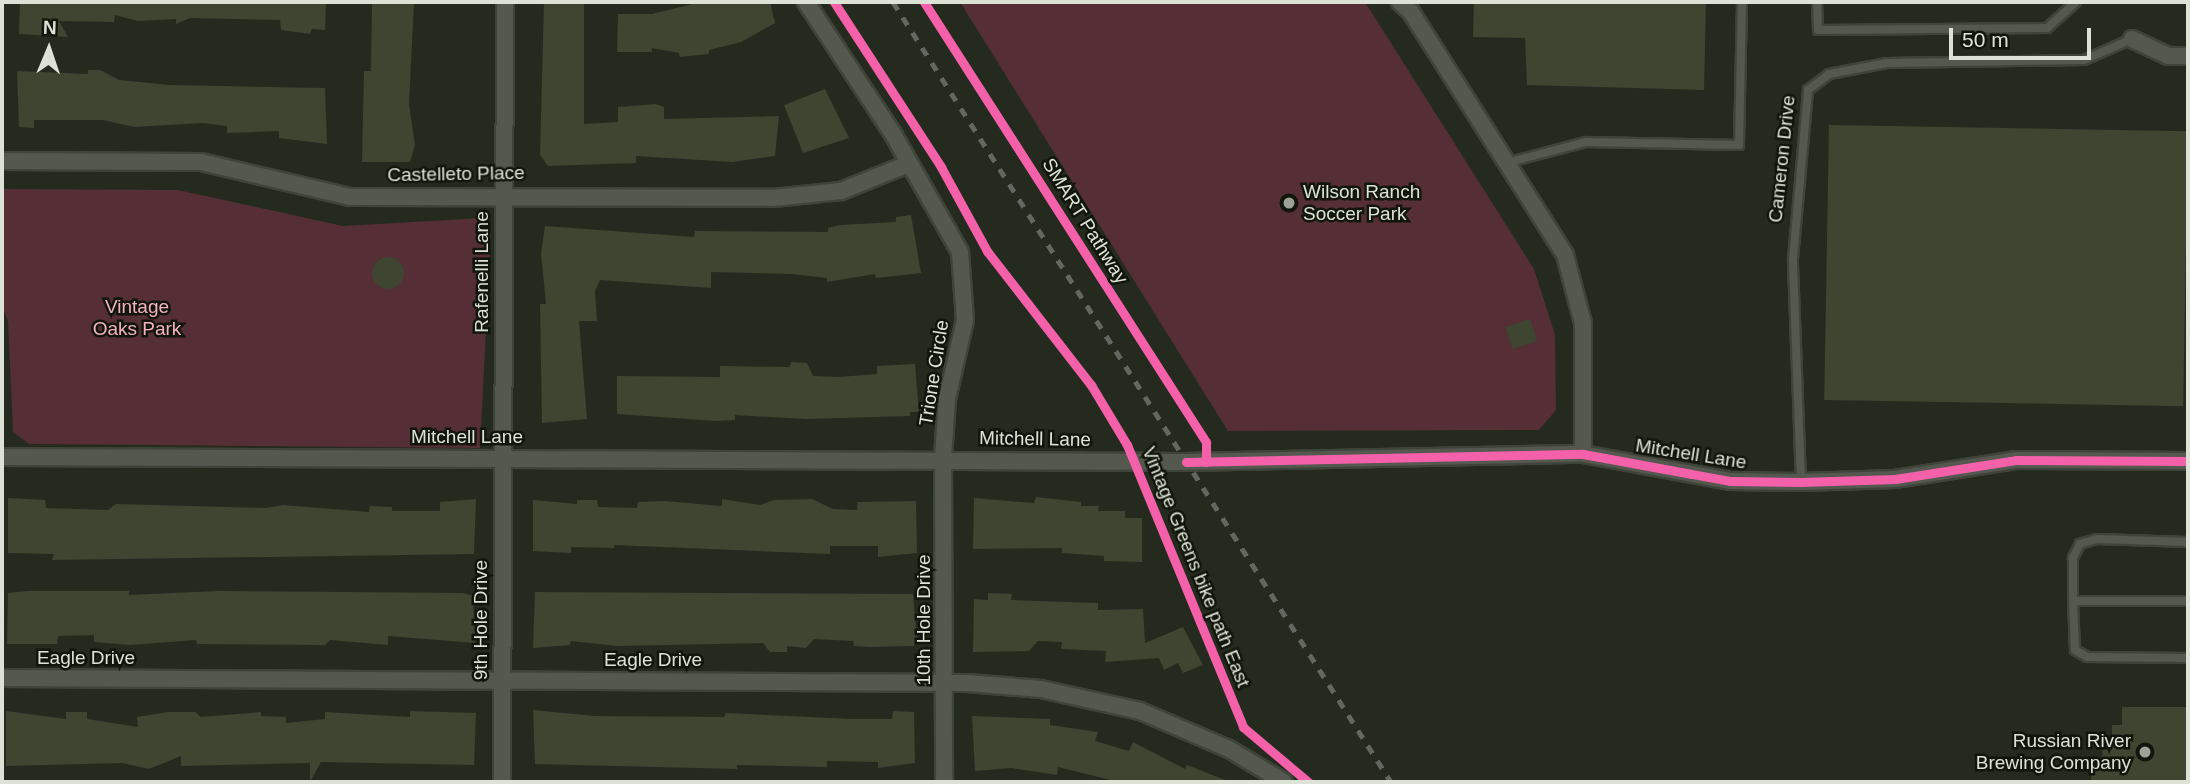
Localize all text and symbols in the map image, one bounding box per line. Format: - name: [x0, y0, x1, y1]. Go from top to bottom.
- north arrow: [14, 14, 84, 84]
- scale bar: [1952, 14, 2094, 58]
- text: N: [43, 17, 57, 38]
- text: 50 m: [1962, 28, 2009, 51]
- street label: Cameron Drive: [1764, 94, 1800, 224]
- street label: SMART Pathway: [1037, 154, 1133, 288]
- street label: Castelleto Place: [387, 161, 525, 187]
- place label: Wilson Ranch Soccer Park: [1303, 181, 1420, 225]
- marker: Wilson Ranch Soccer Park: [1281, 195, 1297, 211]
- street label: Rafenelli Lane: [471, 211, 493, 333]
- park label: Vintage Oaks Park: [93, 296, 181, 340]
- street label: Trione Circle: [914, 318, 954, 428]
- street label: Mitchell Lane: [411, 426, 523, 448]
- street label: Mitchell Lane: [979, 427, 1091, 451]
- street label: Mitchell Lane: [1634, 434, 1748, 474]
- street label: Vintage Greens bike path East: [1137, 443, 1255, 691]
- street label: 10th Hole Drive: [913, 555, 935, 685]
- street label: 9th Hole Drive: [470, 560, 492, 680]
- street label: Eagle Drive: [37, 647, 135, 669]
- street label: Eagle Drive: [604, 649, 702, 671]
- place label: Russian River Brewing Company: [1976, 730, 2131, 774]
- marker: Russian River Brewing Company: [2137, 744, 2153, 760]

